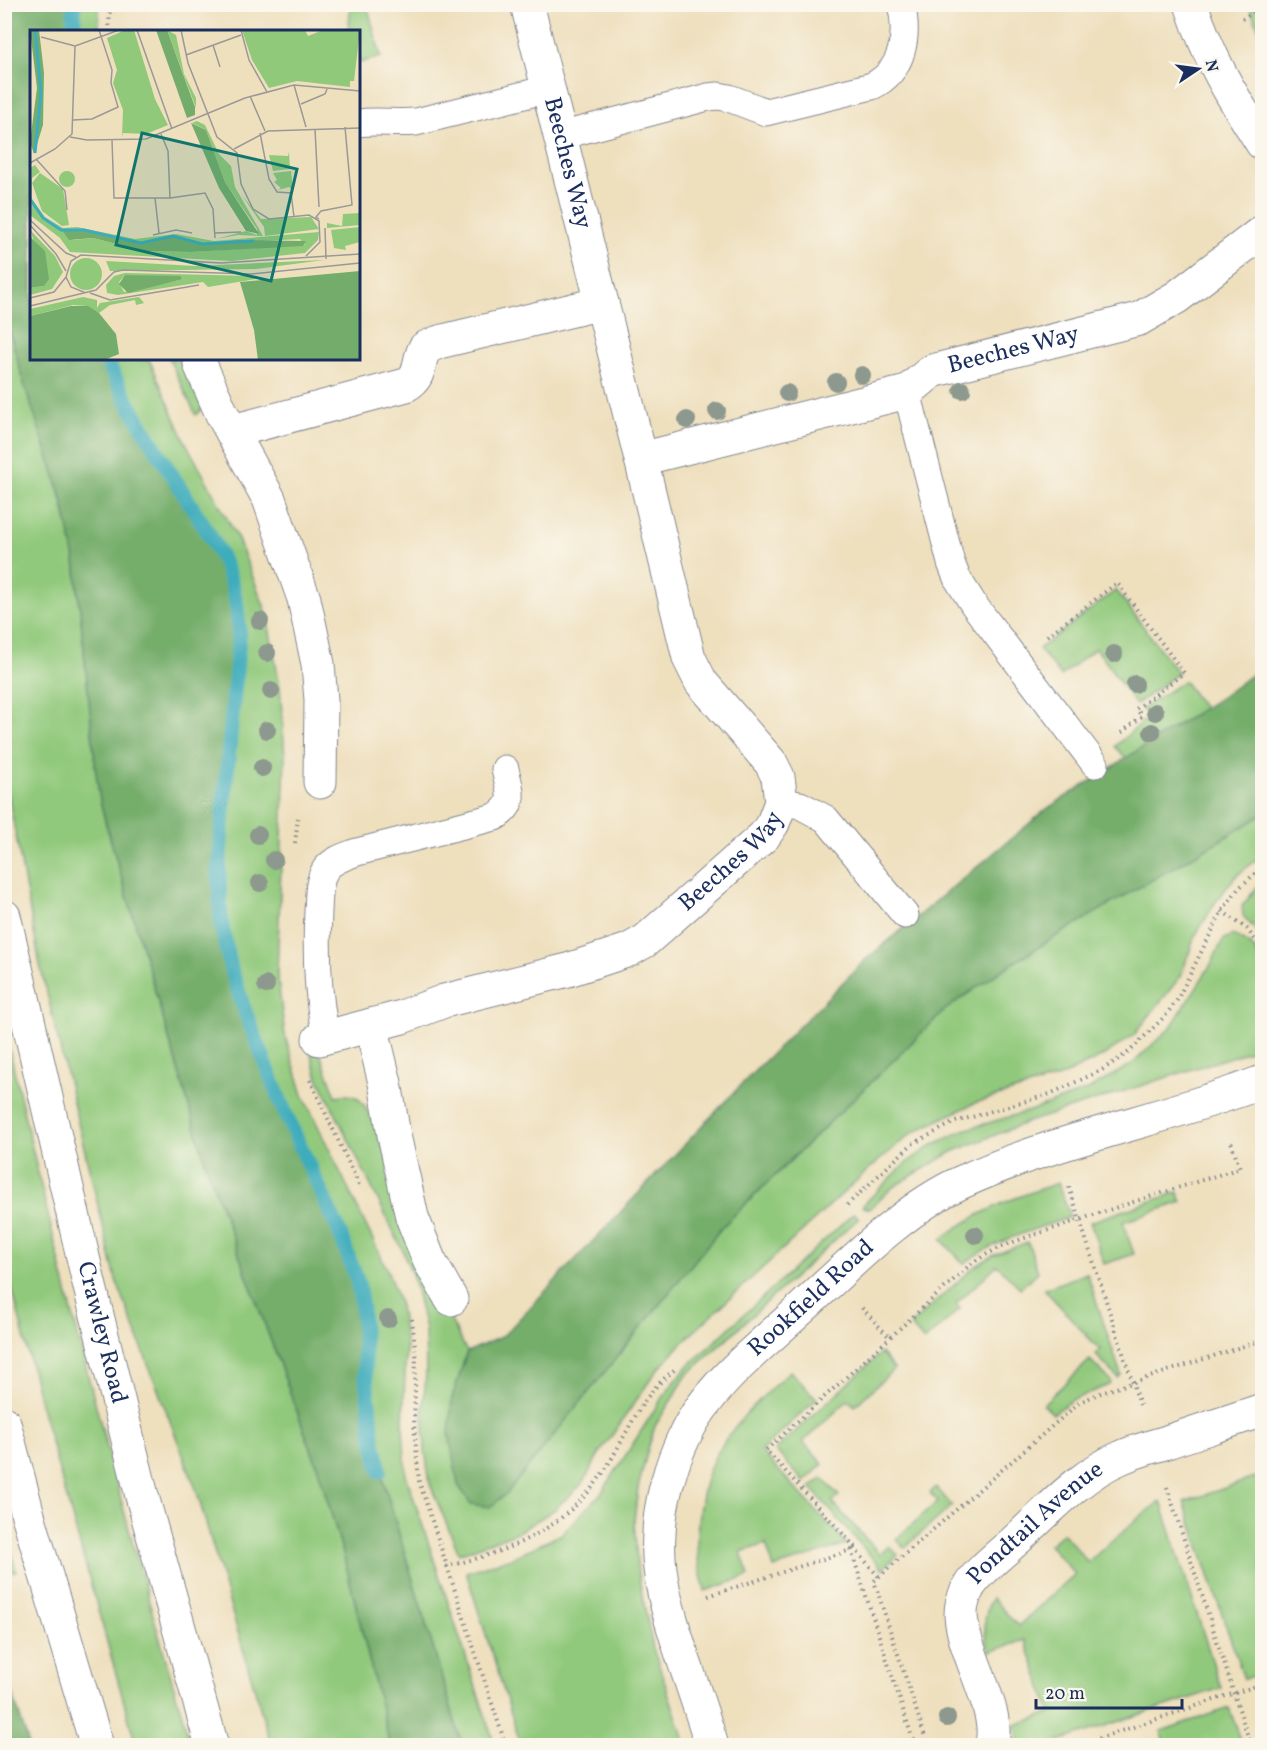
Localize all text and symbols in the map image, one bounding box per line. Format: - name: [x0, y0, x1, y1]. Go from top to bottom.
- inset map: [30, 30, 360, 360]
- north arrow: [1168, 39, 1228, 99]
- text: N: [1199, 58, 1223, 75]
- street label: Beeches Way: [534, 94, 600, 233]
- street label: Beeches Way: [944, 318, 1083, 383]
- street label: Beeches Way: [672, 807, 793, 920]
- street label: Rookfield Road: [741, 1232, 882, 1365]
- street label: Crawley Road: [68, 1258, 135, 1407]
- street label: Pondtail Avenue: [959, 1453, 1110, 1593]
- scale bar: [1036, 1672, 1182, 1710]
- text: 20 m: [1045, 1682, 1085, 1707]

